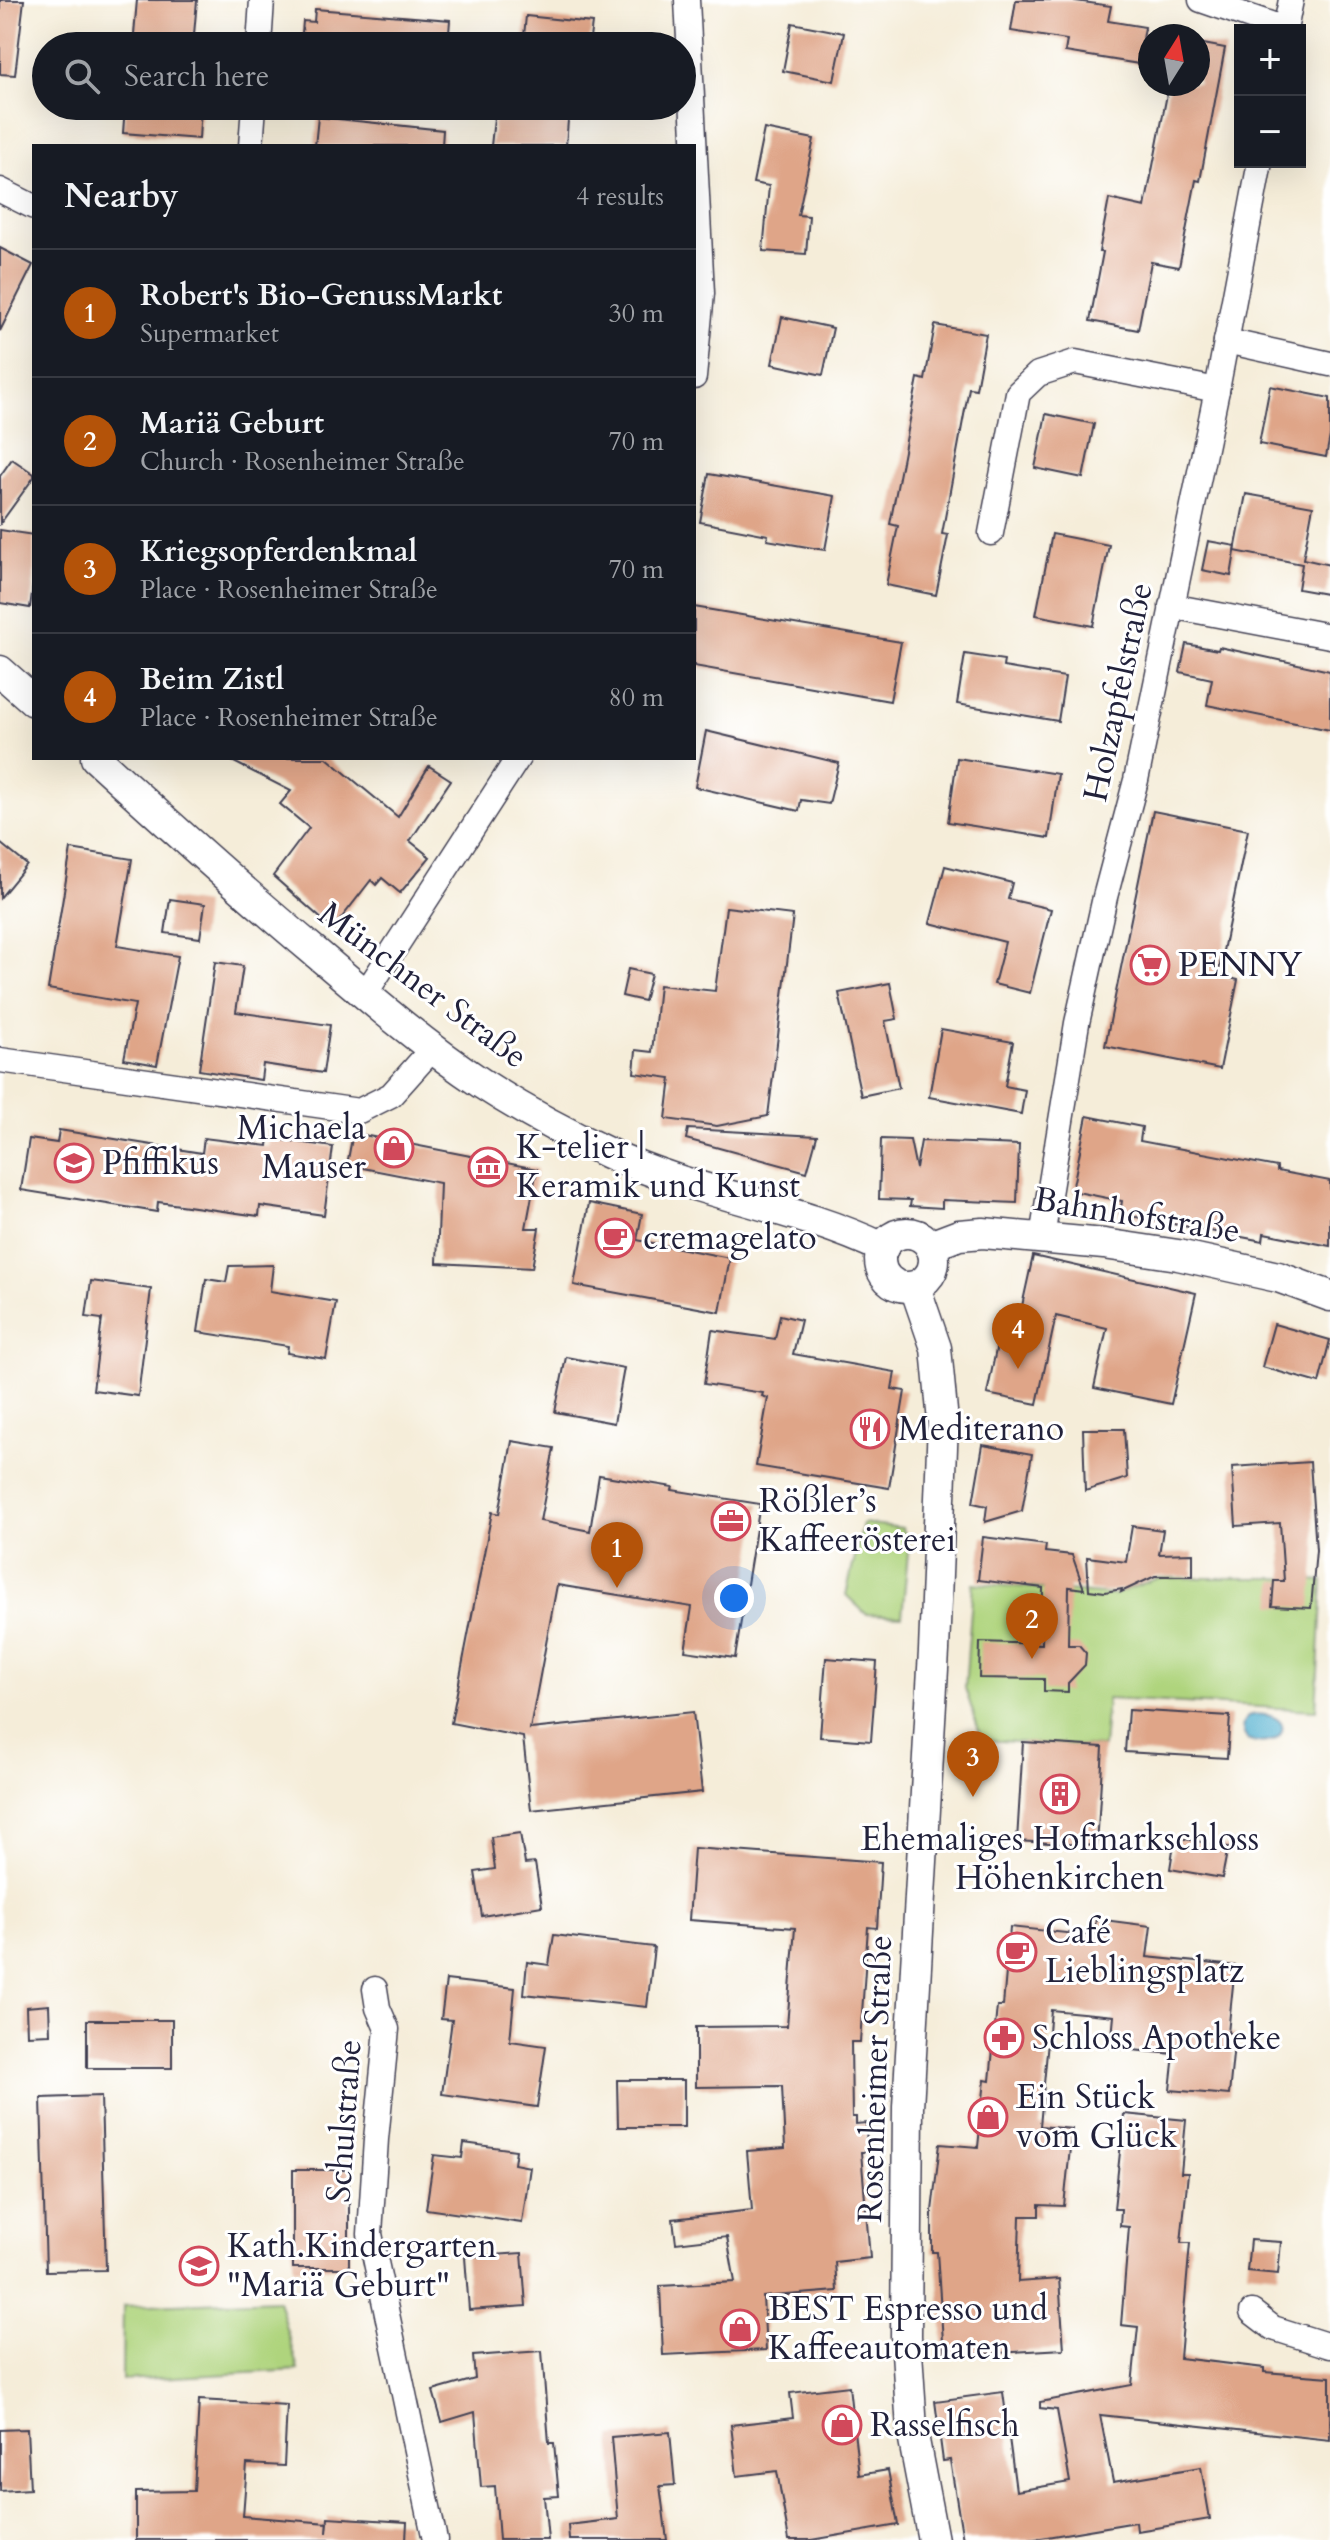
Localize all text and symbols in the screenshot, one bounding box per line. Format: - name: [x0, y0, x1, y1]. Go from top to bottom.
- north arrow: [1138, 24, 1210, 96]
- map controls: [1234, 24, 1306, 168]
- button: +: [1234, 24, 1306, 96]
- search box: [32, 32, 696, 120]
- icon: search: [60, 54, 104, 98]
- text: Search here: [124, 56, 269, 97]
- button: −: [1234, 96, 1306, 168]
- text: Nearby: [64, 173, 179, 219]
- text: 4 results: [576, 179, 664, 214]
- text: Robert's Bio-GenussMarkt: [140, 275, 502, 316]
- text: 1: [83, 296, 97, 331]
- text: 30 m: [608, 296, 664, 331]
- text: Supermarket: [140, 316, 279, 351]
- text: Mariä Geburt: [140, 403, 324, 444]
- text: 2: [83, 424, 97, 459]
- text: 70 m: [608, 424, 664, 459]
- text: Church · Rosenheimer Straße: [140, 444, 465, 479]
- text: Kriegsopferdenkmal: [140, 531, 417, 572]
- text: 3: [83, 552, 97, 587]
- text: 70 m: [608, 552, 664, 587]
- text: Place · Rosenheimer Straße: [140, 572, 438, 607]
- street label: Holzapfelstraße: [1072, 578, 1164, 806]
- text: Beim Zistl: [140, 659, 284, 700]
- text: 4: [83, 680, 97, 715]
- text: 80 m: [608, 680, 664, 715]
- text: Place · Rosenheimer Straße: [140, 700, 438, 735]
- street label: Münchner Straße: [309, 891, 537, 1079]
- place label: PENNY: [1178, 942, 1303, 988]
- supermarket icon: PENNY: [1129, 944, 1171, 986]
- place label: Michaela Mauser: [237, 1105, 367, 1190]
- place label: K-telier | Keramik und Kunst: [516, 1124, 800, 1209]
- shop icon: Michaela Mauser: [373, 1127, 415, 1169]
- place label: Pfiffikus: [102, 1140, 219, 1186]
- school or university icon: Pfiffikus: [53, 1142, 95, 1184]
- museum icon: K-telier | Keramik und Kunst: [467, 1146, 509, 1188]
- street label: Bahnhofstraße: [1031, 1176, 1243, 1254]
- place label: cremagelato: [643, 1215, 817, 1261]
- cafe icon: cremagelato: [594, 1217, 636, 1259]
- pin: 4: [992, 1303, 1044, 1369]
- place label: Mediterano: [898, 1406, 1064, 1452]
- restaurant icon: Mediterano: [849, 1408, 891, 1450]
- place label: Rößler’s Kaffeerösterei: [759, 1478, 956, 1563]
- office icon: Rößler’s Kaffeerösterei: [710, 1500, 752, 1542]
- pin: 1: [591, 1522, 643, 1588]
- your location: [714, 1578, 754, 1618]
- pin: 2: [1006, 1593, 1058, 1659]
- pin: 3: [947, 1731, 999, 1797]
- building icon: Ehemaliges Hofmarkschloss Höhenkirchen: [1039, 1773, 1081, 1815]
- place label: Ehemaliges Hofmarkschloss Höhenkirchen: [861, 1816, 1259, 1901]
- place label: Café Lieblingsplatz: [1045, 1909, 1244, 1994]
- cafe icon: Café Lieblingsplatz: [996, 1931, 1038, 1973]
- street label: Rosenheimer Straße: [847, 1934, 903, 2224]
- place label: Schloss Apotheke: [1032, 2015, 1281, 2061]
- pharmacy icon: Schloss Apotheke: [983, 2017, 1025, 2059]
- street label: Schulstraße: [315, 2038, 373, 2204]
- place label: Ein Stück vom Glück: [1016, 2074, 1178, 2159]
- shop icon: Ein Stück vom Glück: [967, 2096, 1009, 2138]
- place label: Kath.Kindergarten "Mariä Geburt": [227, 2223, 497, 2308]
- school or university icon: Kath.Kindergarten "Mariä Geburt": [178, 2245, 220, 2287]
- place label: BEST Espresso und Kaffeeautomaten: [768, 2286, 1048, 2371]
- shop icon: BEST Espresso und Kaffeeautomaten: [719, 2308, 761, 2350]
- place label: Rasselfisch: [870, 2402, 1020, 2448]
- shop icon: Rasselfisch: [821, 2404, 863, 2446]

